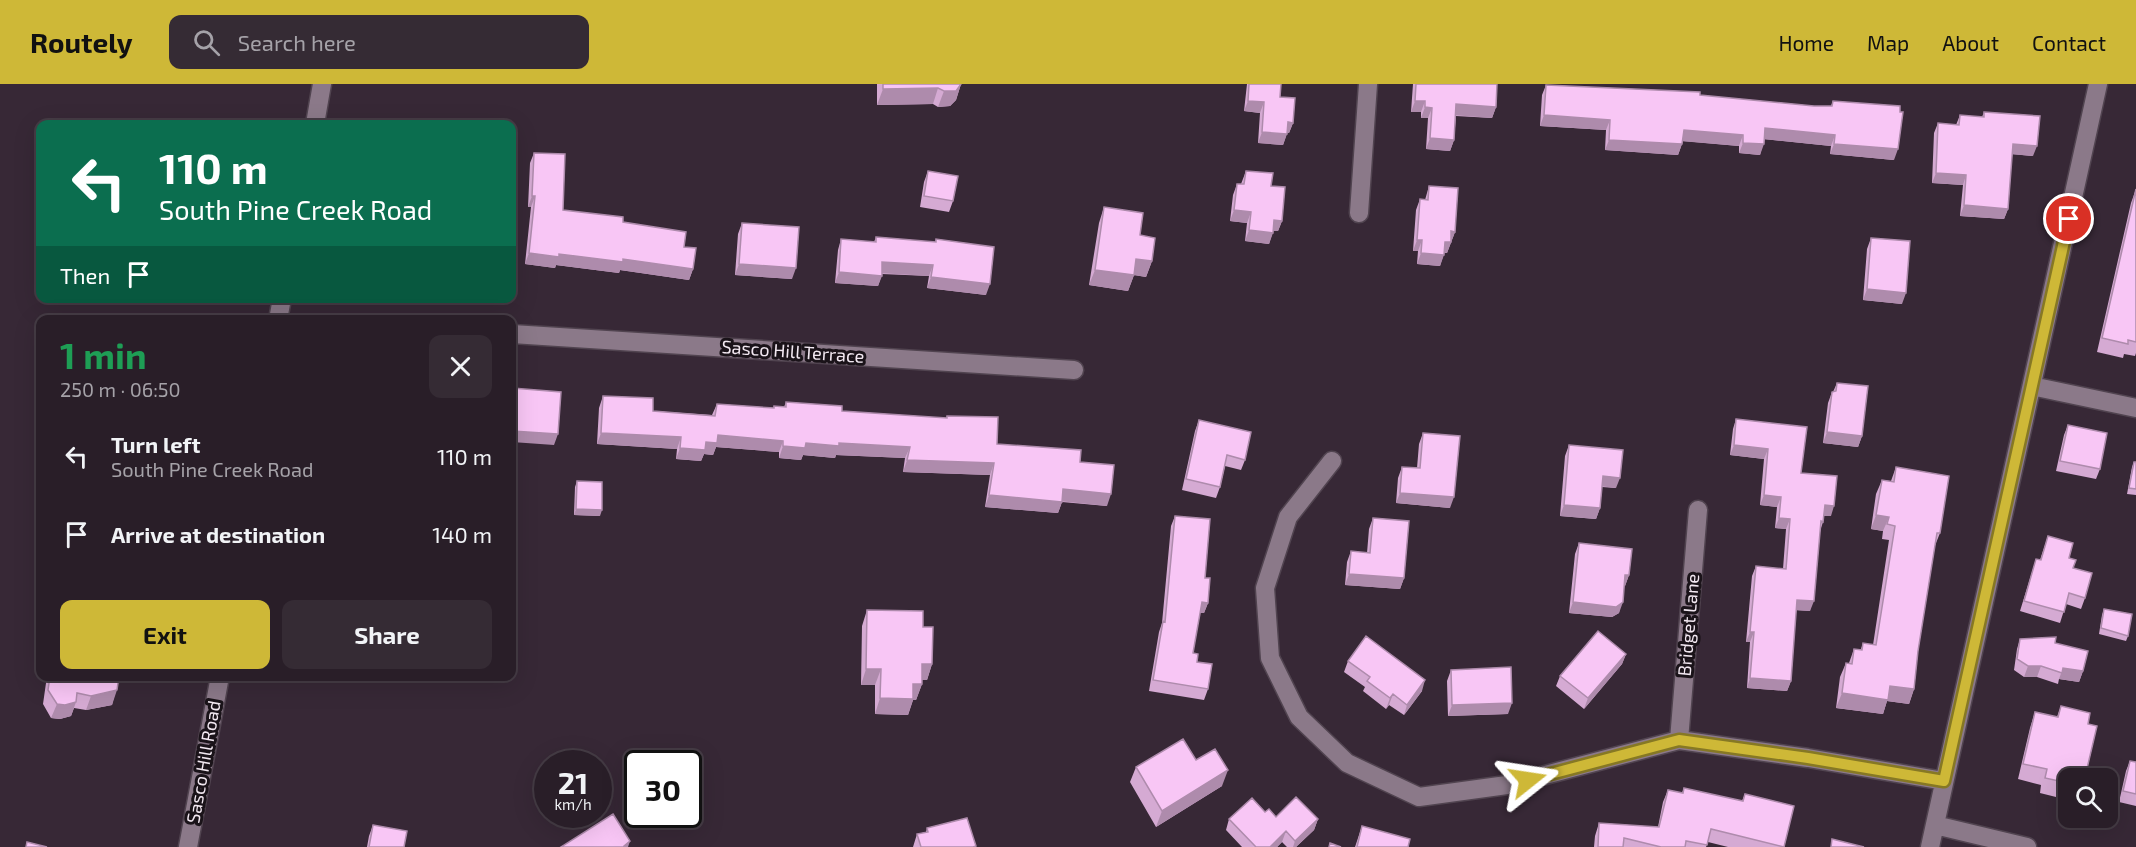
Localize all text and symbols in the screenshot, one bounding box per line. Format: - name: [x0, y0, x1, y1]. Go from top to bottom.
- search box: [169, 15, 589, 69]
- text: Routely: [30, 25, 133, 59]
- icon: search: [190, 26, 223, 59]
- text: Search here: [238, 29, 356, 55]
- text: Home: [1778, 30, 1834, 55]
- text: Map: [1867, 30, 1909, 55]
- text: About: [1942, 30, 1999, 55]
- text: Contact: [2032, 30, 2106, 55]
- text: 110 m: [159, 142, 268, 192]
- icon: left: [60, 144, 138, 222]
- text: South Pine Creek Road: [159, 193, 432, 225]
- pin: [2043, 193, 2094, 244]
- icon: arrive: [2052, 202, 2085, 235]
- icon: arrive: [122, 258, 155, 291]
- text: Then: [60, 262, 110, 288]
- text: 1 min: [60, 333, 147, 376]
- button: close: [429, 335, 492, 398]
- street label: Sasco Hill Terrace: [721, 335, 865, 367]
- text: 250 m · 06:50: [60, 377, 181, 401]
- text: Turn left: [111, 431, 200, 457]
- icon: left: [60, 440, 93, 473]
- text: 110 m: [437, 443, 492, 469]
- text: South Pine Creek Road: [111, 457, 313, 481]
- icon: arrive: [60, 518, 93, 551]
- text: Arrive at destination: [111, 521, 325, 547]
- text: 140 m: [432, 521, 492, 547]
- street label: Bridget Lane: [1673, 573, 1703, 677]
- button: Exit: [60, 600, 270, 669]
- button: Share: [282, 600, 492, 669]
- street label: Sasco Hill Road: [181, 699, 225, 825]
- position arrow: [1496, 748, 1560, 812]
- speed limit sign: 30: [624, 750, 702, 828]
- text: 21: [558, 764, 588, 800]
- map controls: [2058, 768, 2118, 828]
- button: search: [2058, 768, 2118, 828]
- text: km/h: [554, 795, 592, 813]

